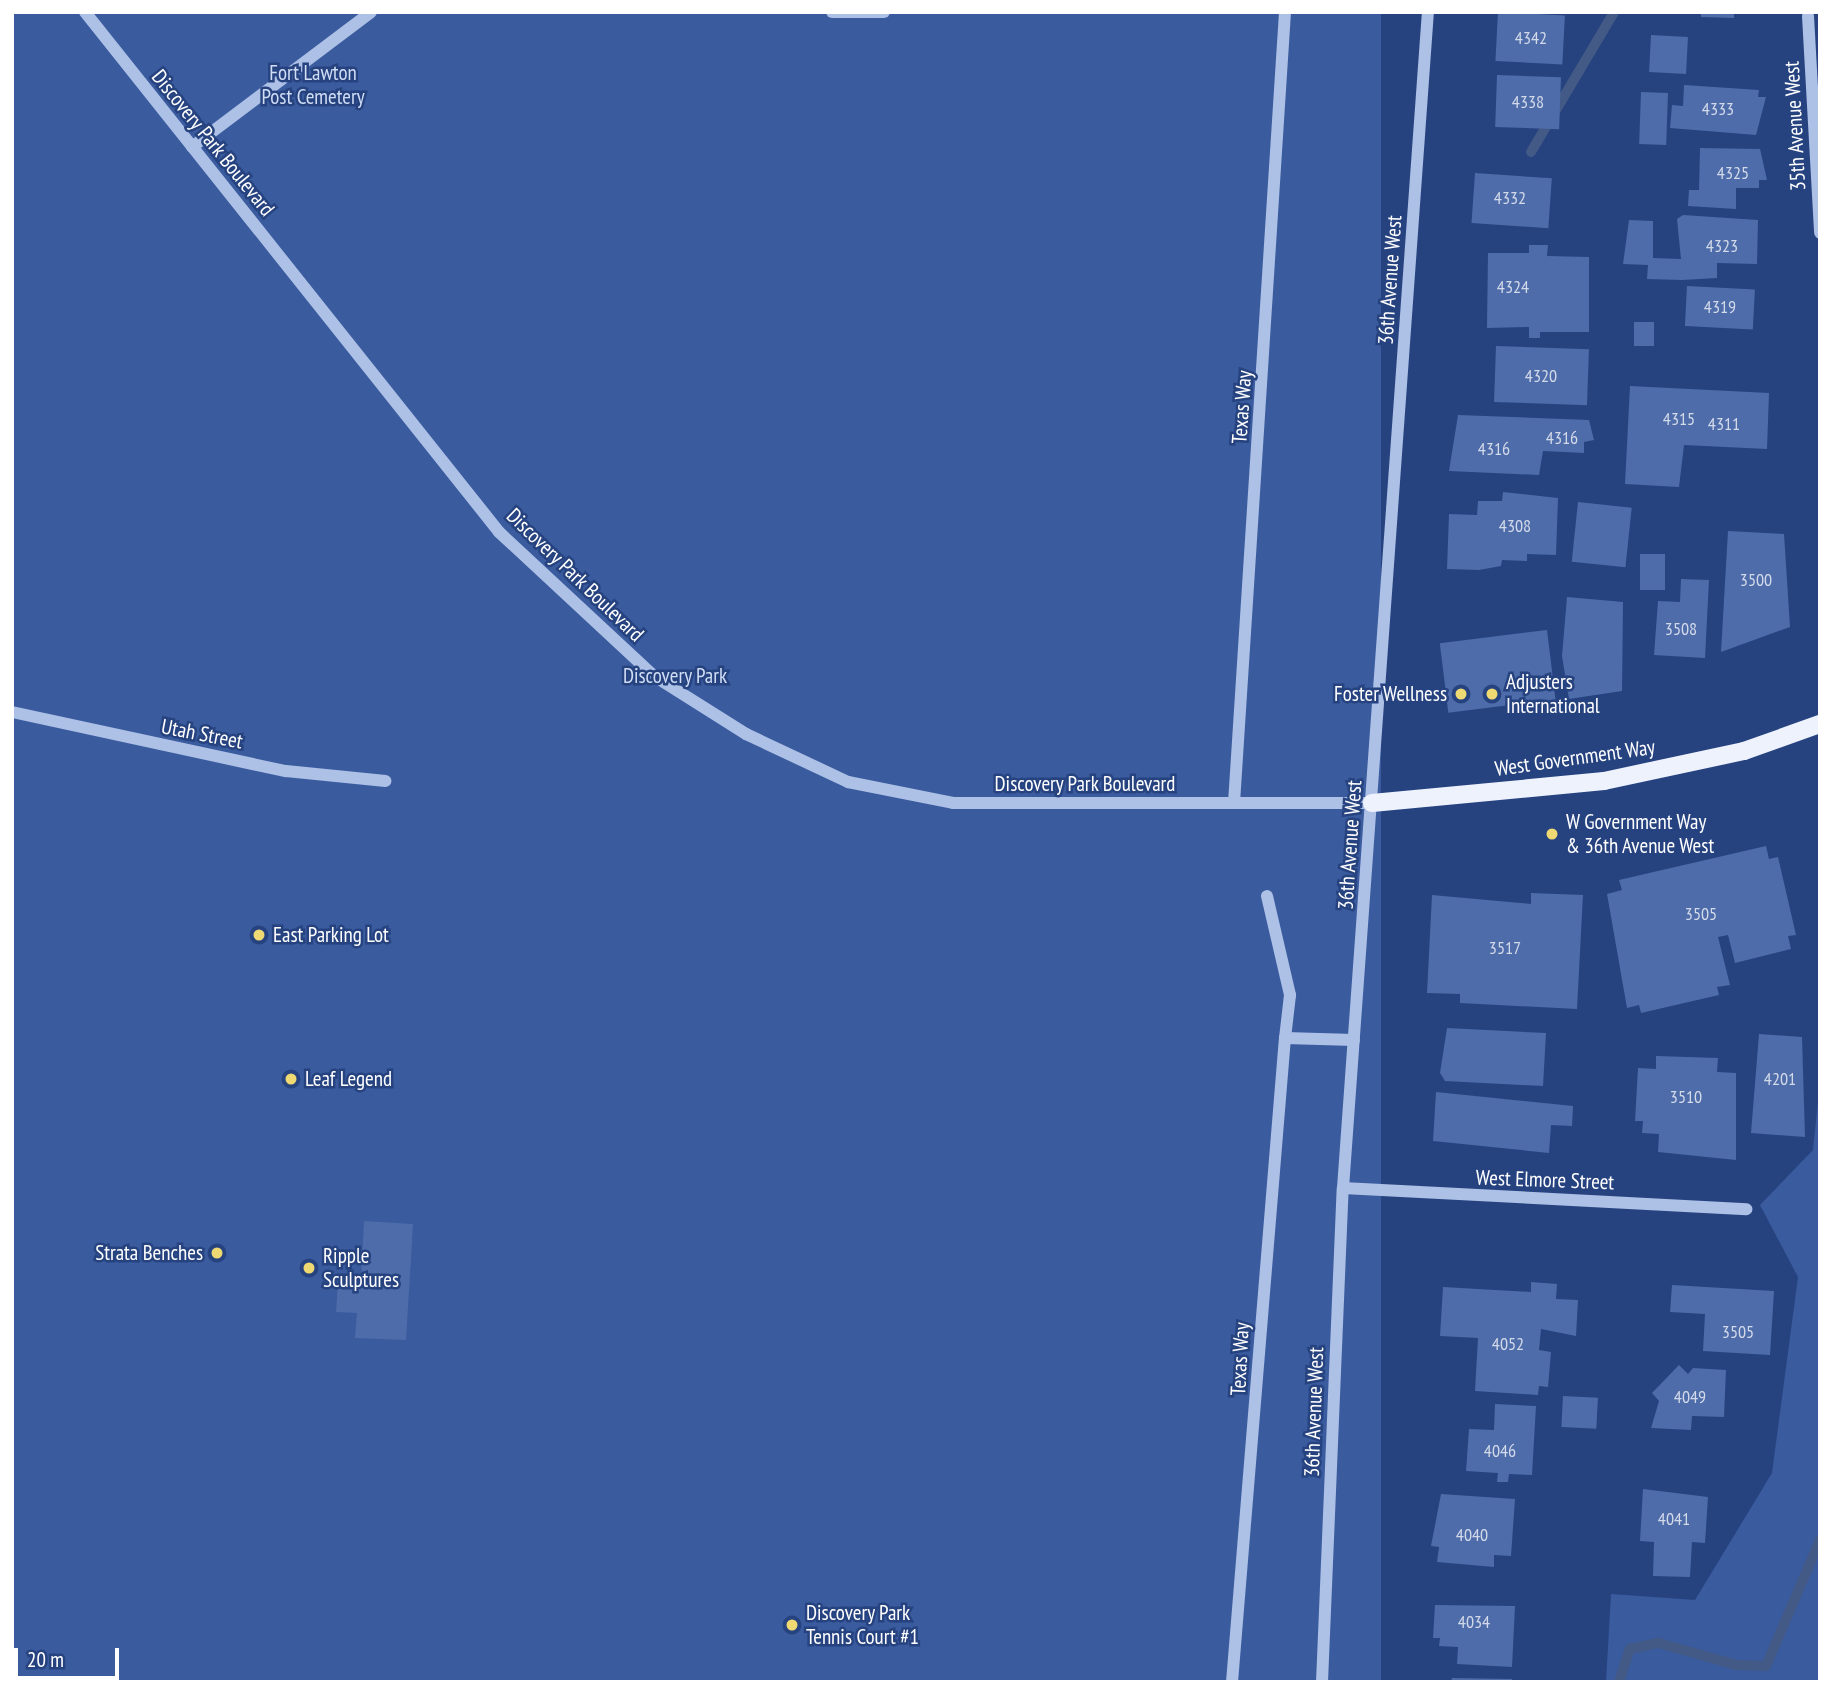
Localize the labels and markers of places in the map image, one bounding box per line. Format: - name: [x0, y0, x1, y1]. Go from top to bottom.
- place label: Adjusters International: [1506, 669, 1600, 719]
- place label: Foster Wellness: [1334, 681, 1447, 707]
- marker: Foster Wellness: [1453, 686, 1469, 702]
- marker: Adjusters International: [1484, 686, 1500, 702]
- place label: W Government Way & 36th Avenue West: [1566, 809, 1715, 859]
- marker: W Government Way & 36th Avenue West: [1544, 826, 1560, 842]
- place label: East Parking Lot: [273, 922, 389, 948]
- marker: East Parking Lot: [251, 927, 267, 943]
- place label: Leaf Legend: [305, 1066, 392, 1092]
- marker: Leaf Legend: [283, 1071, 299, 1087]
- place label: Strata Benches: [95, 1240, 203, 1266]
- place label: Ripple Sculptures: [323, 1243, 399, 1293]
- marker: Strata Benches: [209, 1245, 225, 1261]
- marker: Ripple Sculptures: [301, 1260, 317, 1276]
- place label: Discovery Park Tennis Court #1: [806, 1600, 919, 1650]
- marker: Discovery Park Tennis Court #1: [784, 1617, 800, 1633]

